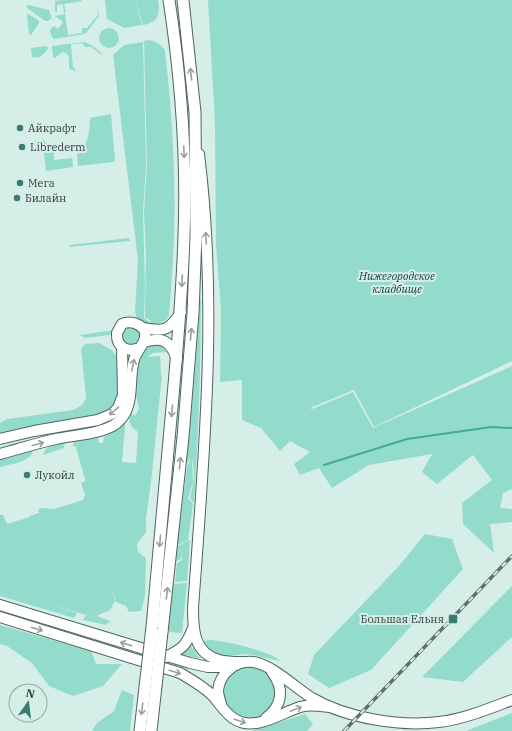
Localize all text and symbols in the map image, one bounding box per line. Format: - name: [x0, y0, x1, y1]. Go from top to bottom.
- one-way arrow: [188, 68, 195, 81]
- place label: Айкрафт: [28, 121, 77, 135]
- marker: Айкрафт: [15, 123, 25, 133]
- place label: Librederm: [30, 140, 86, 154]
- marker: Librederm: [17, 142, 27, 152]
- one-way arrow: [180, 145, 187, 158]
- place label: Мега: [28, 176, 55, 190]
- marker: Мега: [15, 178, 25, 188]
- place label: Билайн: [25, 191, 66, 205]
- marker: Билайн: [12, 193, 22, 203]
- one-way arrow: [203, 232, 210, 245]
- park label: Нижегородское кладбище: [358, 269, 435, 296]
- one-way arrow: [179, 274, 186, 287]
- one-way arrow: [188, 328, 195, 341]
- one-way arrow: [130, 359, 138, 372]
- one-way arrow: [168, 404, 176, 417]
- one-way arrow: [109, 406, 119, 415]
- one-way arrow: [31, 439, 44, 447]
- one-way arrow: [177, 457, 184, 470]
- place label: Лукойл: [35, 468, 75, 482]
- marker: Лукойл: [22, 470, 32, 480]
- one-way arrow: [156, 534, 164, 547]
- one-way arrow: [163, 587, 170, 600]
- place label: Большая Ельня: [361, 612, 444, 626]
- marker: Большая Ельня: [447, 613, 459, 625]
- one-way arrow: [31, 626, 44, 633]
- one-way arrow: [120, 640, 133, 647]
- one-way arrow: [168, 668, 180, 676]
- north arrow: [8, 683, 48, 723]
- text: N: [25, 685, 37, 701]
- one-way arrow: [138, 702, 146, 715]
- one-way arrow: [289, 704, 301, 712]
- one-way arrow: [233, 717, 245, 725]

